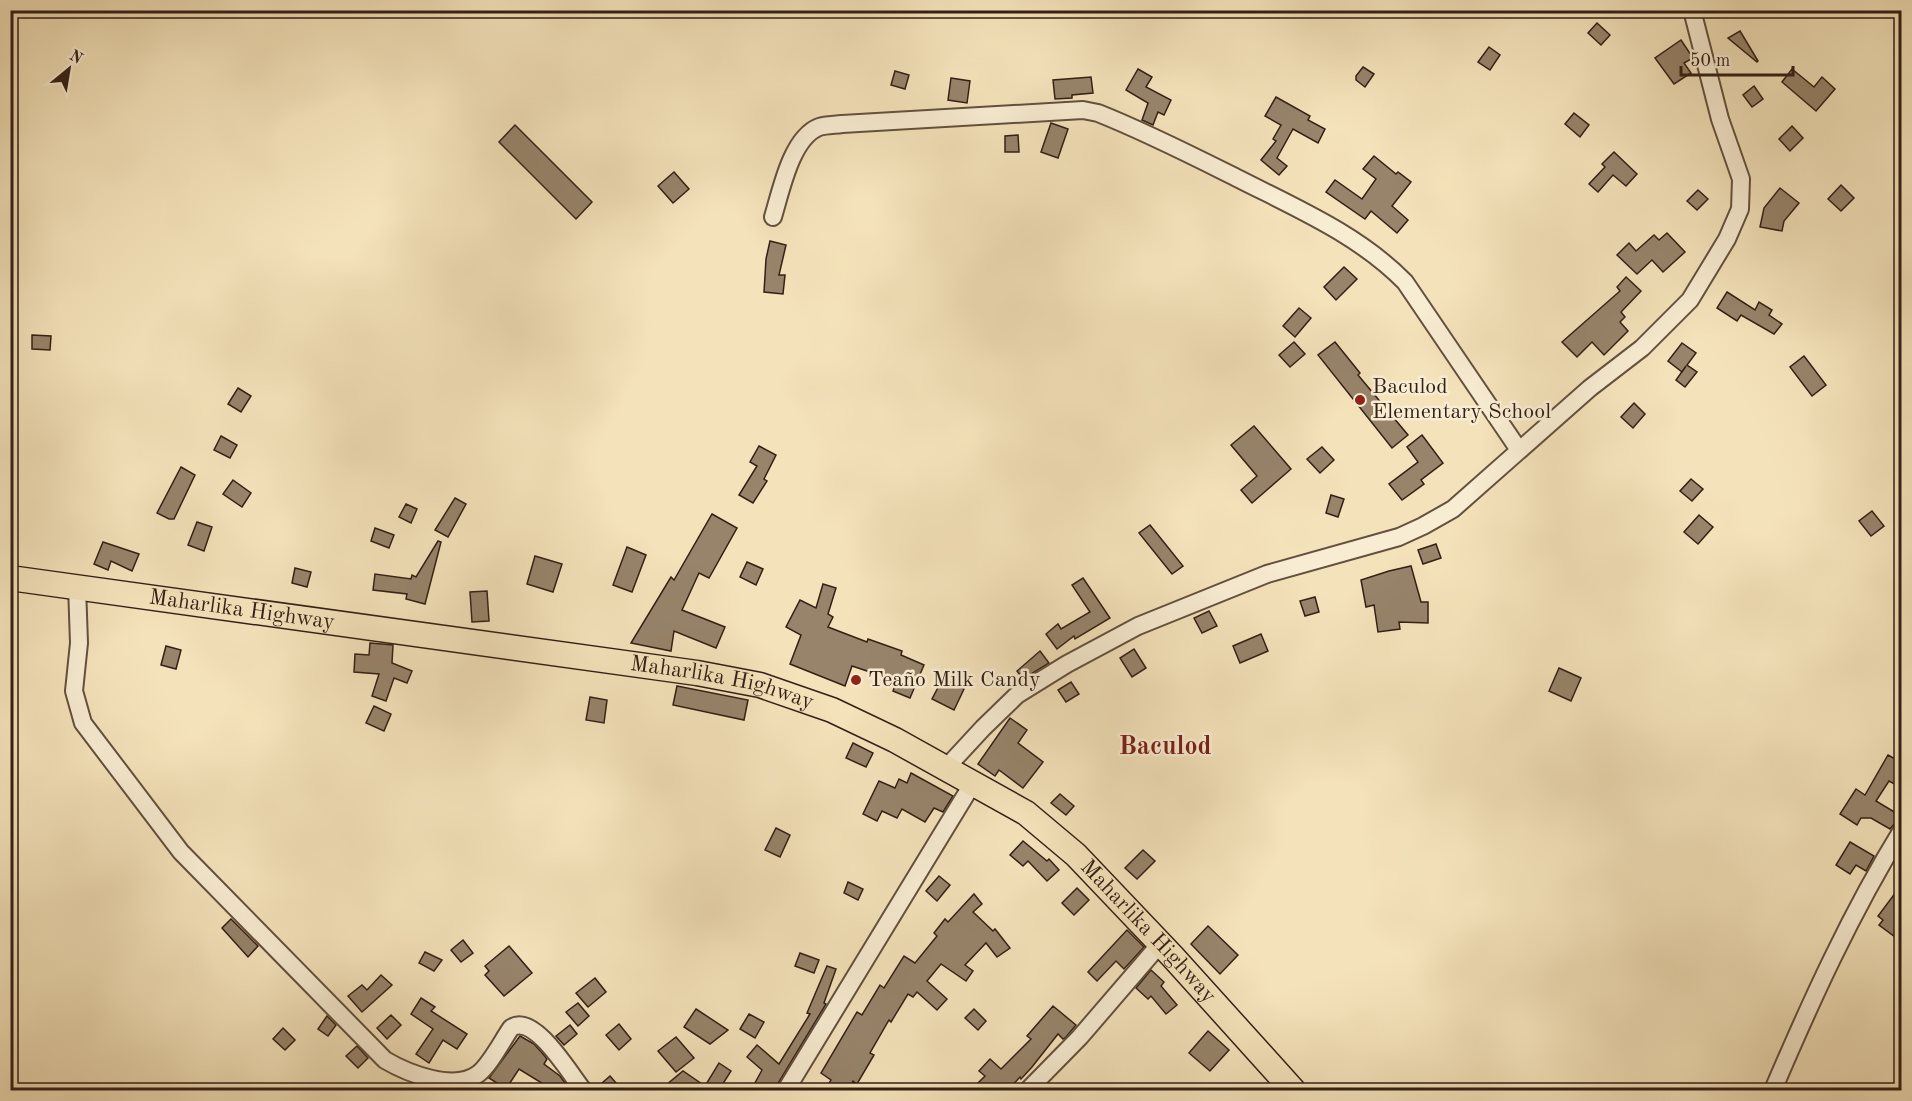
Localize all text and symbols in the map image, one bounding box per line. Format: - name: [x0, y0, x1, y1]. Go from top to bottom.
- north arrow: [39, 39, 99, 99]
- scale bar: [1681, 39, 1794, 77]
- text: N: [66, 48, 85, 68]
- text: 50 m: [1690, 52, 1730, 70]
- place label: Baculod Elementary School: [1372, 376, 1551, 423]
- marker: Baculod Elementary School: [1353, 393, 1367, 407]
- street label: Maharlika Highway: [148, 586, 336, 634]
- street label: Maharlika Highway: [629, 653, 817, 714]
- place label: Teaño Milk Candy: [868, 669, 1041, 691]
- marker: Teaño Milk Candy: [849, 673, 863, 687]
- district label: Baculod: [1118, 734, 1212, 760]
- street label: Maharlika Highway: [1076, 856, 1220, 1008]

